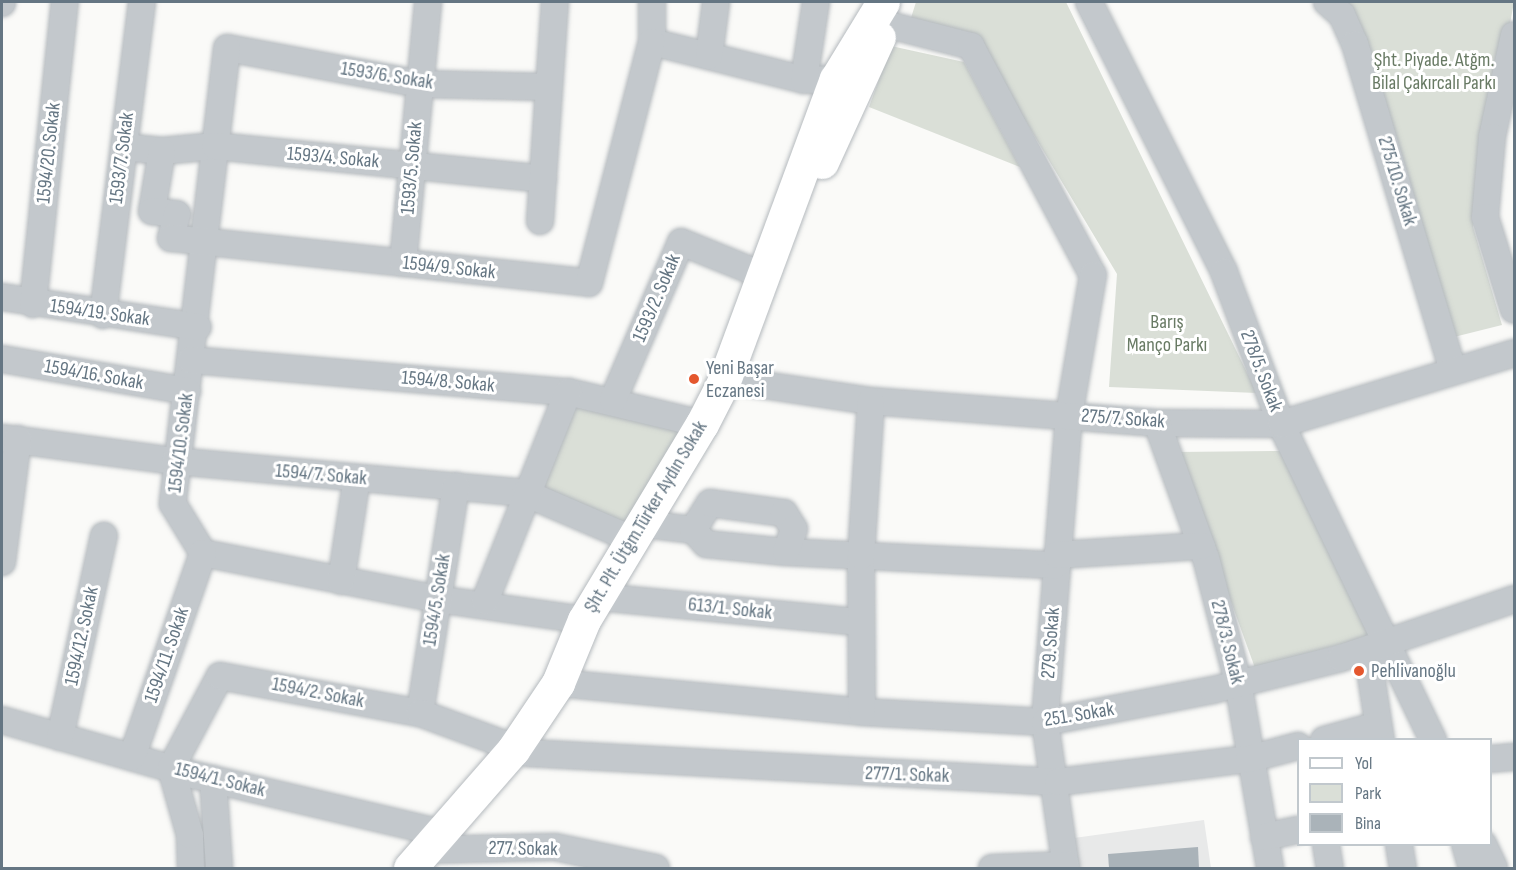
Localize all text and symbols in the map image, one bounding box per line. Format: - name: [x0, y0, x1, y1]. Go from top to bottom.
- park label: Şht. Piyade. Atğm. Bilal Çakırcalı Parkı: [1372, 48, 1496, 95]
- street label: 1593/6. Sokak: [339, 57, 435, 95]
- street label: 1594/20. Sokak: [32, 101, 66, 205]
- street label: 1593/7. Sokak: [104, 111, 140, 205]
- street label: 1593/5. Sokak: [396, 121, 428, 215]
- street label: 275/10. Sokak: [1372, 133, 1422, 229]
- street label: 1593/4. Sokak: [286, 142, 380, 174]
- street label: 1593/2. Sokak: [628, 250, 686, 346]
- street label: 1594/9. Sokak: [401, 251, 497, 285]
- street label: 1594/19. Sokak: [49, 294, 151, 332]
- park label: Barış Manço Parkı: [1127, 310, 1207, 357]
- street label: 278/5. Sokak: [1234, 327, 1288, 415]
- street label: 1594/16. Sokak: [43, 354, 145, 396]
- place label: Yeni Başar Eczanesi: [706, 356, 774, 403]
- street label: 1594/8. Sokak: [400, 366, 496, 398]
- marker: Yeni Başar Eczanesi: [687, 372, 701, 386]
- street label: 1594/10. Sokak: [163, 392, 199, 494]
- street label: 275/7. Sokak: [1080, 404, 1166, 434]
- street label: Şht. Plt. Ütğm.Türker Aydın Sokak: [579, 417, 713, 617]
- street label: 1594/7. Sokak: [274, 459, 368, 491]
- street label: 1594/5. Sokak: [418, 552, 456, 648]
- street label: 1594/12. Sokak: [60, 584, 104, 688]
- street label: 613/1. Sokak: [687, 593, 773, 625]
- street label: 278/3. Sokak: [1205, 597, 1249, 687]
- street label: 1594/11. Sokak: [139, 604, 195, 706]
- street label: 279. Sokak: [1037, 607, 1065, 679]
- place label: Pehlivanoğlu: [1371, 659, 1456, 683]
- marker: Pehlivanoğlu: [1352, 664, 1366, 678]
- street label: 1594/2. Sokak: [270, 672, 366, 714]
- street label: 251. Sokak: [1042, 698, 1116, 732]
- legend: [1297, 738, 1492, 846]
- text: Yol: [1355, 753, 1372, 774]
- street label: 1594/1. Sokak: [172, 757, 268, 803]
- street label: 277/1. Sokak: [864, 762, 950, 788]
- text: Park: [1355, 783, 1381, 804]
- text: Bina: [1355, 813, 1381, 834]
- street label: 277. Sokak: [488, 836, 558, 862]

